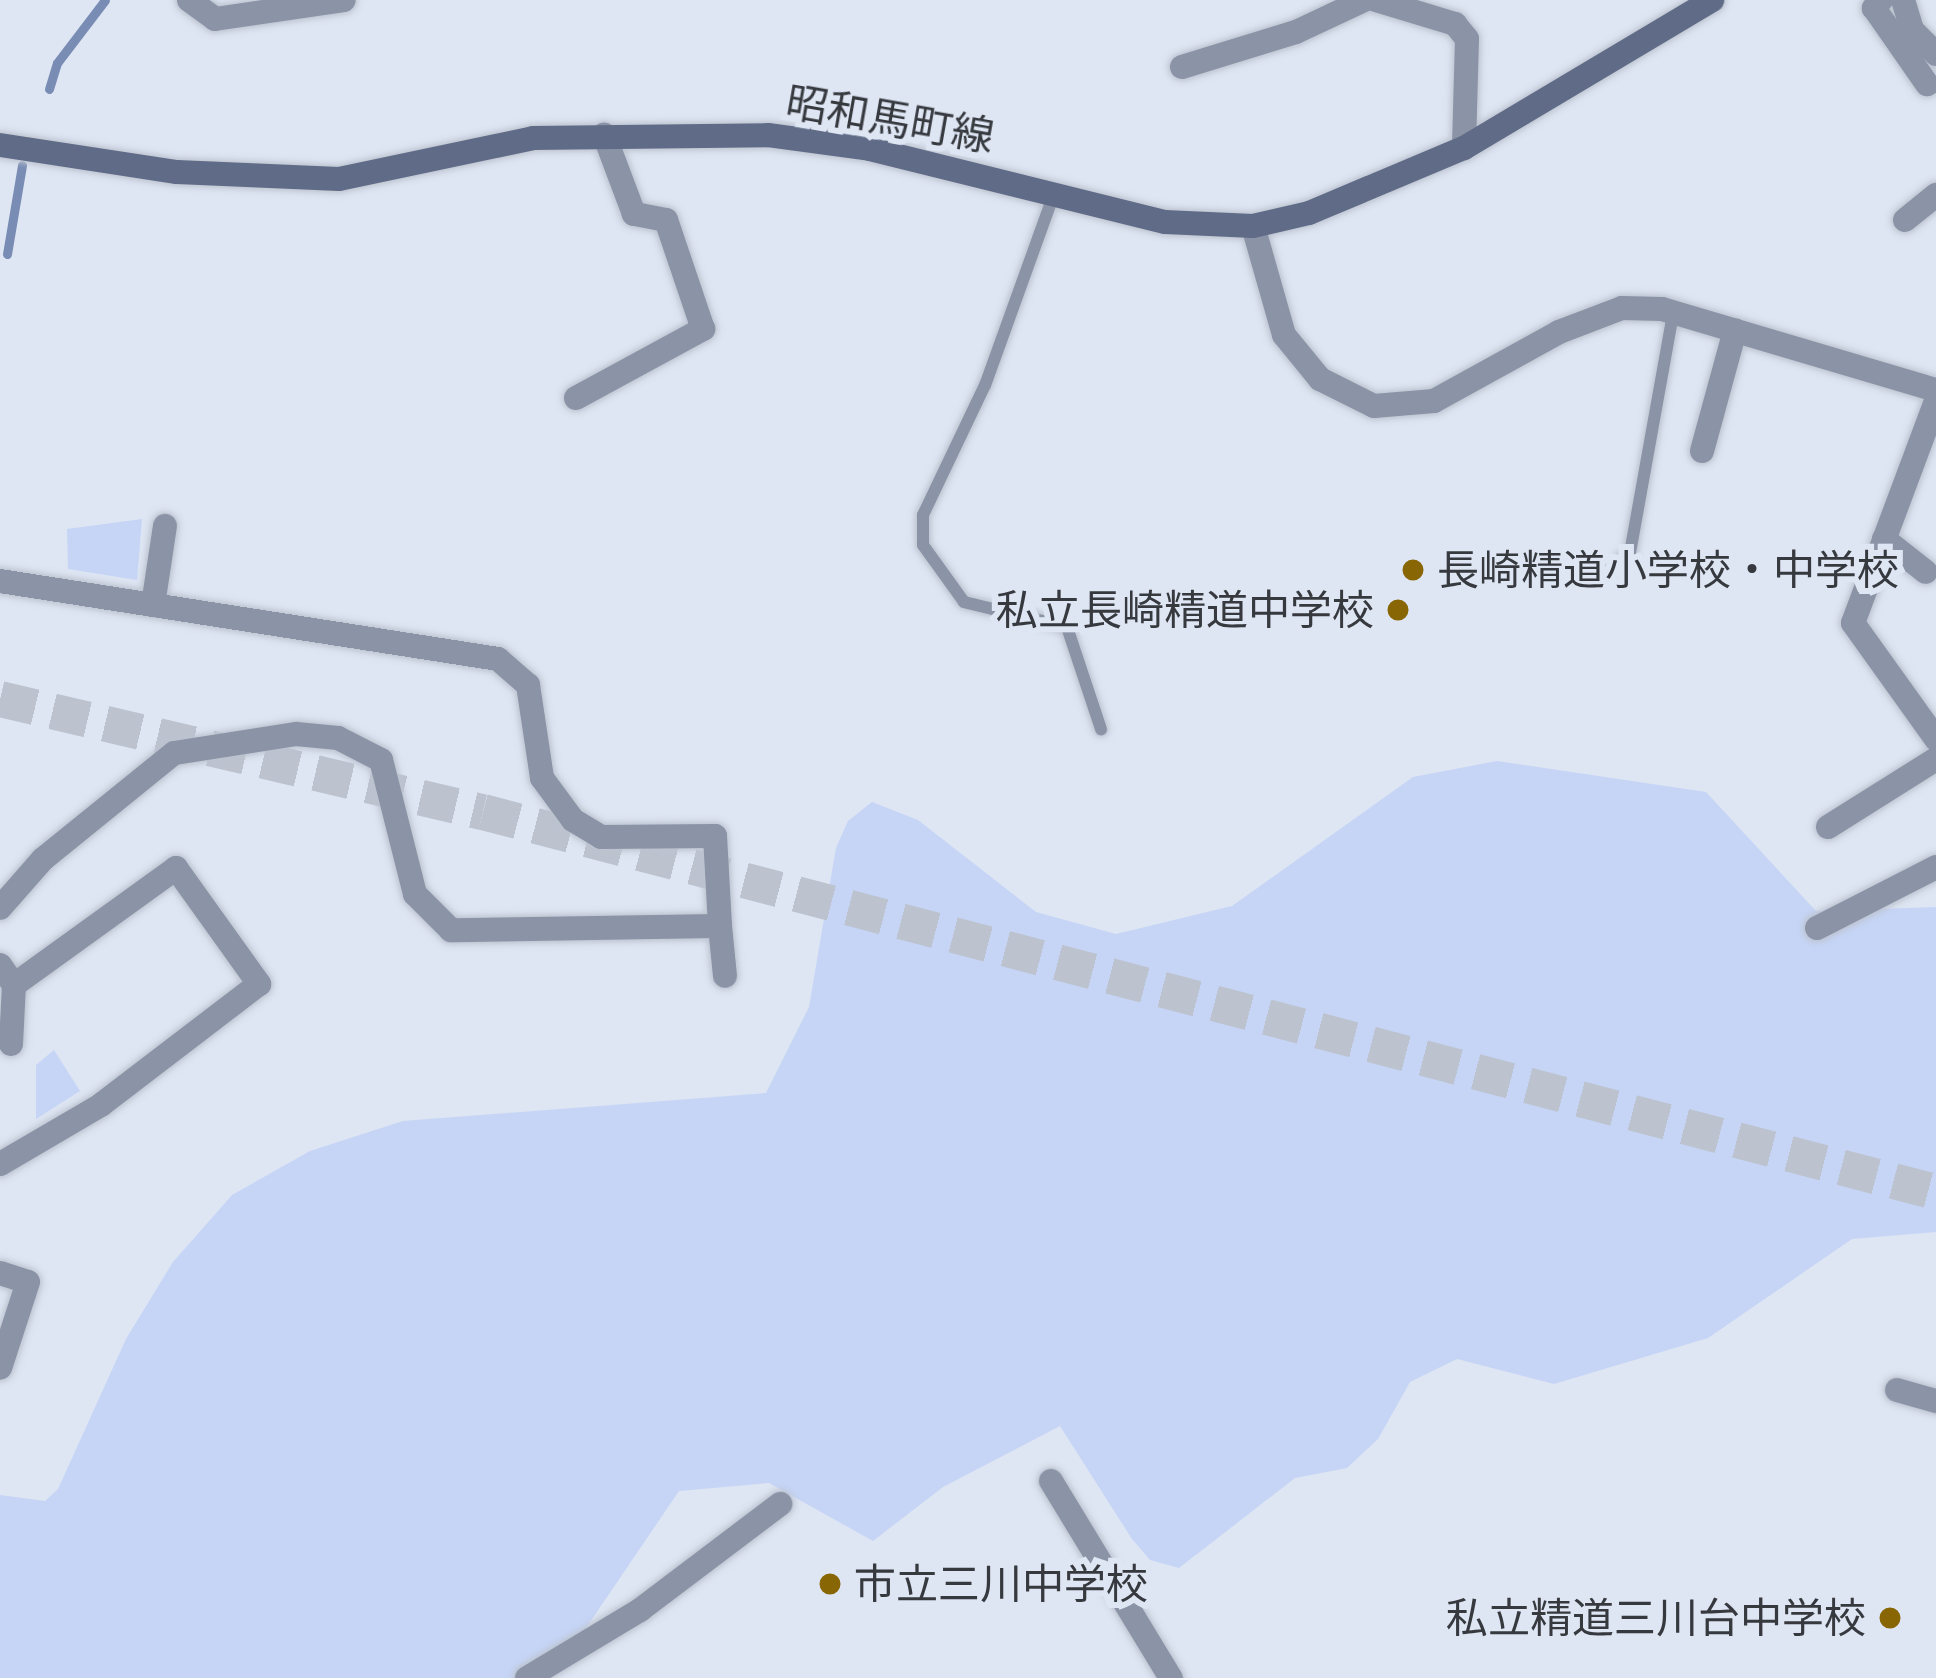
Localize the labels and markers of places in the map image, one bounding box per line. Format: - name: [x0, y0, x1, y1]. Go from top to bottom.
- place label: 長崎精道小学校・中学校: [1437, 545, 1899, 595]
- marker: 長崎精道小学校・中学校: [1400, 557, 1426, 583]
- place label: 私立長崎精道中学校: [996, 585, 1374, 635]
- marker: 私立長崎精道中学校: [1385, 597, 1411, 623]
- place label: 市立三川中学校: [854, 1559, 1148, 1609]
- marker: 市立三川中学校: [817, 1571, 843, 1597]
- place label: 私立精道三川台中学校: [1446, 1593, 1866, 1643]
- marker: 私立精道三川台中学校: [1877, 1605, 1903, 1631]

